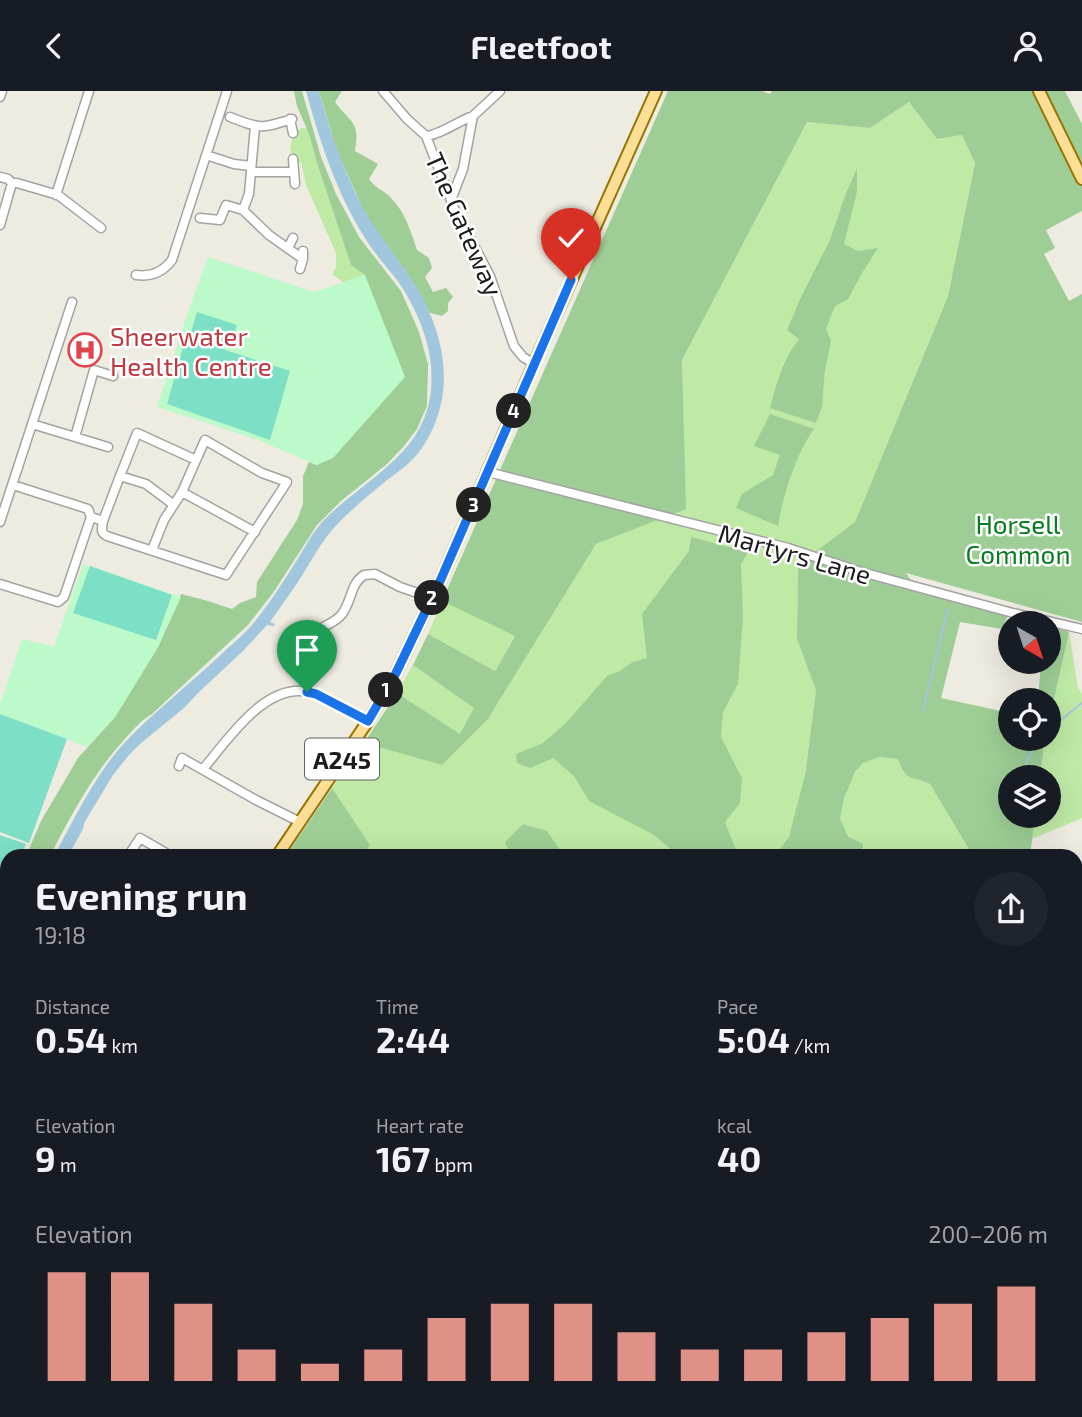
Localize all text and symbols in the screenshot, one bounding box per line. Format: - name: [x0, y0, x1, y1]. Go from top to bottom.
- icon: back: [35, 27, 73, 65]
- text: Fleetfoot: [470, 27, 612, 65]
- icon: person: [1009, 27, 1047, 65]
- street label: The Gateway: [420, 147, 511, 301]
- pin: [541, 208, 601, 280]
- icon: check: [552, 219, 590, 257]
- place label: Sheerwater Health Centre: [110, 320, 272, 381]
- hospital icon: Sheerwater Health Centre: [66, 331, 104, 369]
- pin: 4: [496, 393, 532, 429]
- text: 4: [507, 399, 520, 422]
- pin: 3: [456, 487, 491, 523]
- text: 3: [468, 493, 479, 516]
- park label: Horsell Common: [965, 508, 1071, 569]
- street label: Martyrs Lane: [715, 516, 875, 590]
- pin: 2: [414, 581, 450, 615]
- text: 2: [426, 586, 437, 609]
- north arrow: [998, 611, 1060, 674]
- map controls: [998, 611, 1061, 828]
- pin: [277, 620, 337, 692]
- icon: arrive: [288, 631, 326, 669]
- pin: 1: [368, 673, 404, 707]
- text: 1: [381, 678, 390, 701]
- button: locate: [998, 688, 1061, 751]
- road number: A245: [305, 739, 379, 779]
- button: layers: [998, 765, 1061, 828]
- text: Evening run: [35, 872, 248, 918]
- button: share: [974, 872, 1048, 946]
- text: 19:18: [35, 921, 86, 949]
- text: Distance: [35, 995, 110, 1018]
- text: Time: [376, 995, 419, 1018]
- text: Pace: [717, 995, 758, 1018]
- text: 0.54: [35, 1018, 107, 1060]
- text: 2:44: [376, 1018, 450, 1060]
- text: 5:04: [717, 1018, 790, 1060]
- text: km: [107, 1034, 138, 1057]
- text: /km: [790, 1034, 830, 1057]
- text: Elevation: [35, 1114, 116, 1137]
- text: Heart rate: [376, 1114, 464, 1137]
- text: kcal: [717, 1114, 752, 1137]
- text: 9: [35, 1137, 56, 1179]
- text: 167: [376, 1137, 430, 1179]
- text: 40: [717, 1137, 761, 1179]
- text: m: [56, 1153, 77, 1176]
- text: bpm: [430, 1153, 473, 1176]
- text: Elevation: [35, 1220, 133, 1248]
- text: 200–206 m: [928, 1220, 1048, 1248]

